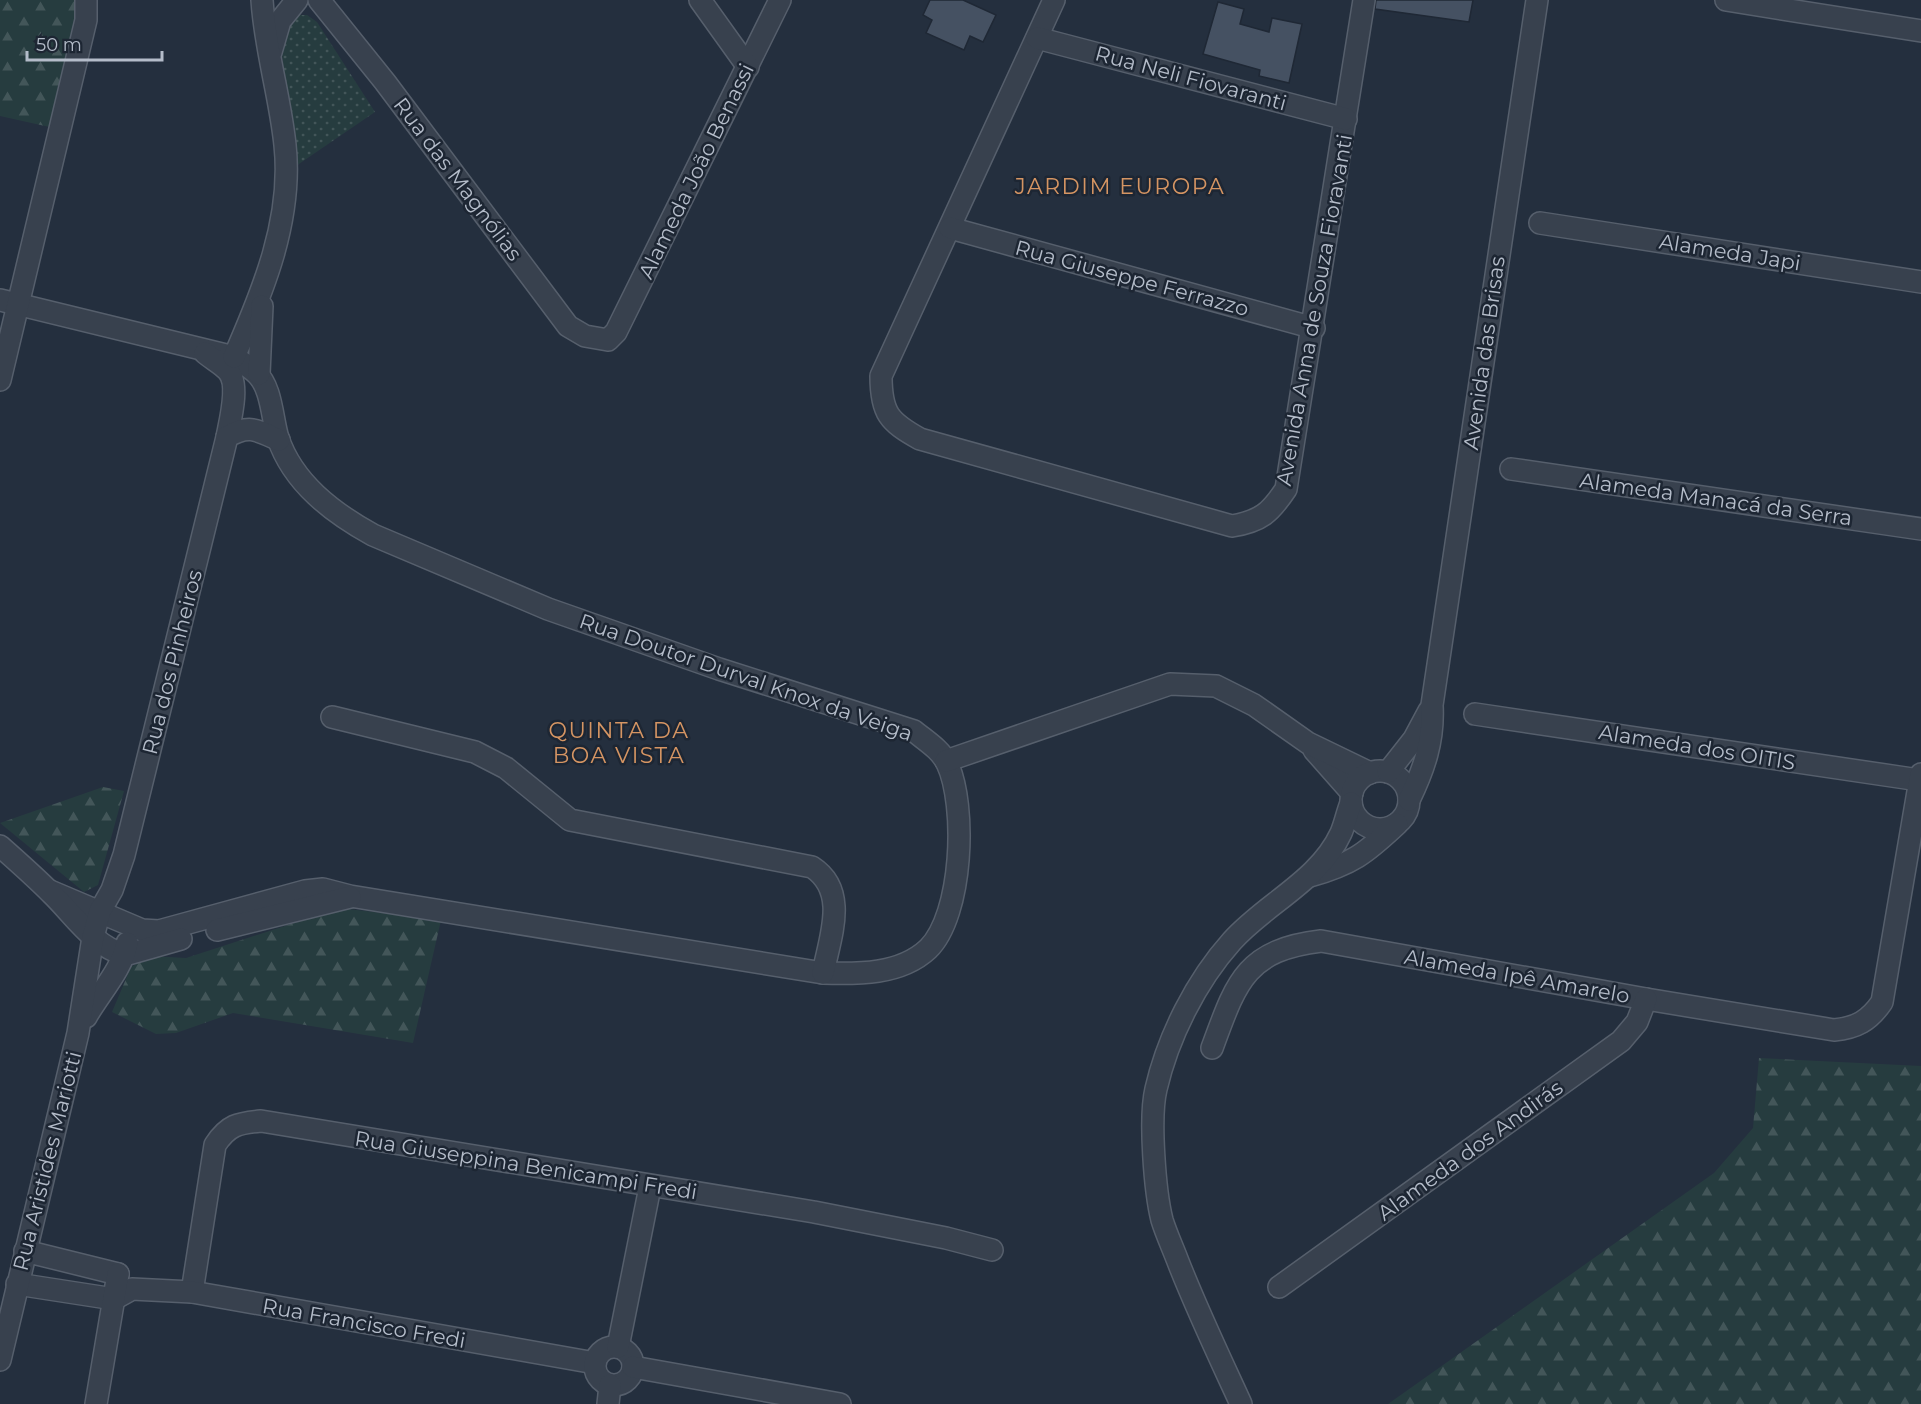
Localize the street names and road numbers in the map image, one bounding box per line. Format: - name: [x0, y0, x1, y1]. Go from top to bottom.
- street label: Rua Neli Fiovaranti: [1093, 40, 1289, 116]
- street label: Alameda João Benassi: [633, 59, 759, 283]
- street label: Rua das Magnólias: [389, 93, 527, 265]
- street label: Avenida Anna de Souza Fioravanti: [1271, 132, 1357, 488]
- street label: Alameda Japi: [1657, 228, 1803, 276]
- street label: Rua Giuseppe Ferrazzo: [1012, 235, 1252, 321]
- street label: Avenida das Brisas: [1458, 255, 1510, 451]
- street label: Alameda Manacá da Serra: [1578, 467, 1854, 531]
- street label: Rua dos Pinheiros: [137, 567, 207, 757]
- street label: Rua Doutor Durval Knox da Veiga: [576, 608, 916, 746]
- street label: Alameda dos OITIS: [1597, 719, 1797, 775]
- street label: Alameda Ipê Amarelo: [1402, 944, 1632, 1008]
- street label: Rua Aristides Mariotti: [8, 1049, 86, 1273]
- street label: Alameda dos Andirás: [1373, 1074, 1567, 1226]
- street label: Rua Giuseppina Benicampi Fredi: [353, 1126, 699, 1204]
- street label: Rua Francisco Fredi: [260, 1293, 468, 1353]

